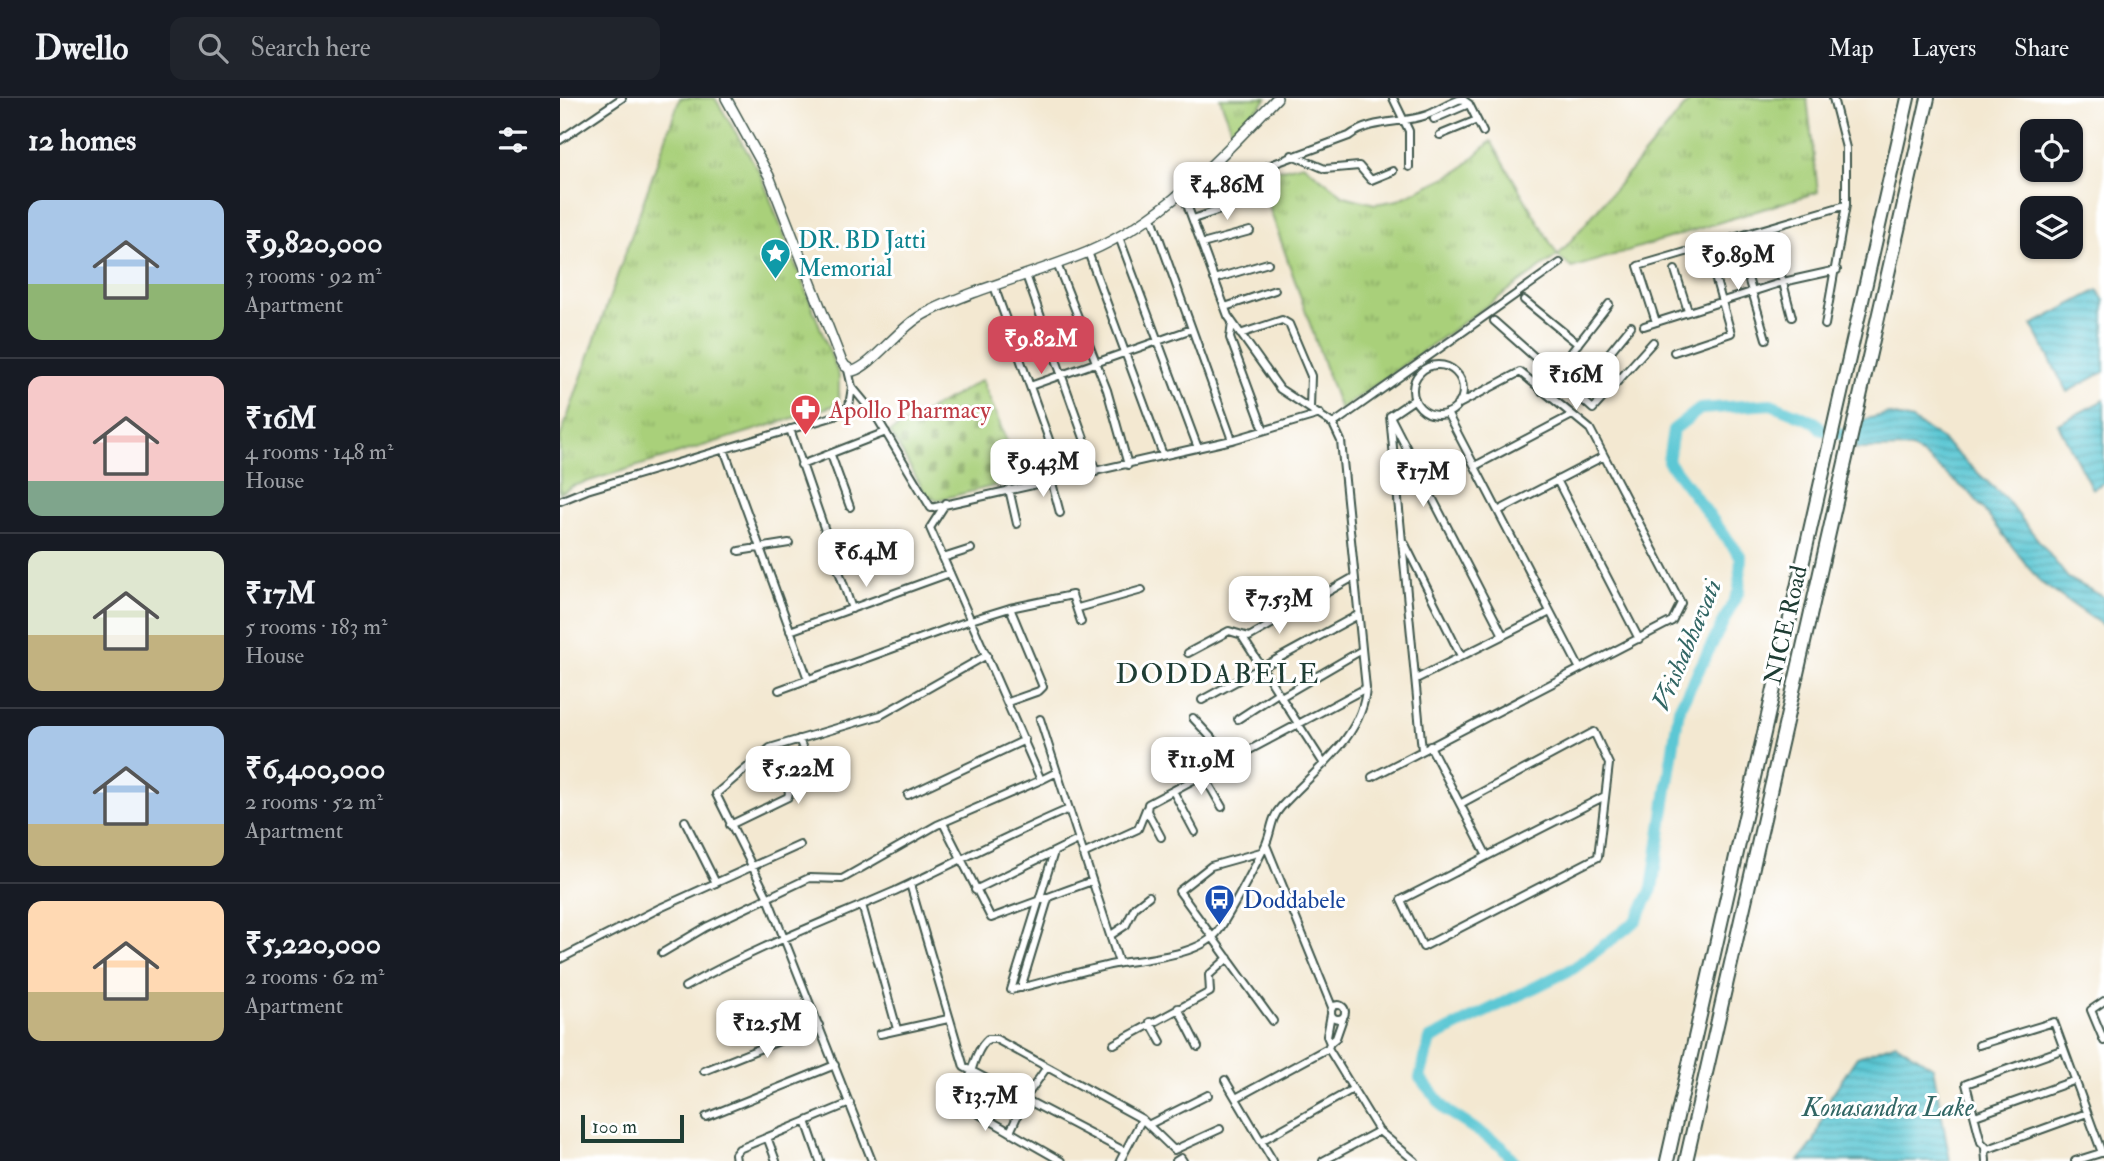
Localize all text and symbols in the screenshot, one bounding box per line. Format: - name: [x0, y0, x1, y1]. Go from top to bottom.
- search box: [170, 17, 660, 80]
- text: Dwello: [35, 28, 128, 69]
- icon: search: [194, 29, 232, 67]
- text: Search here: [250, 32, 371, 64]
- text: Map: [1829, 33, 1874, 64]
- text: Layers: [1912, 33, 1976, 64]
- text: Share: [2014, 33, 2069, 64]
- map controls: [2020, 119, 2083, 259]
- button: locate: [2020, 119, 2083, 182]
- icon: filters: [494, 121, 532, 159]
- text: 12 homes: [28, 122, 136, 159]
- pin: ₹4.86M: [1170, 162, 1284, 222]
- text: ₹4.86M: [1189, 170, 1265, 199]
- button: layers: [2020, 196, 2083, 259]
- text: ₹9,820,000: [245, 224, 383, 261]
- place label: DR. BD Jatti Memorial: [798, 225, 926, 284]
- icon: home: [84, 228, 168, 312]
- pin: ₹9.89M: [1681, 232, 1795, 292]
- place icon: DR. BD Jatti Memorial: [758, 237, 792, 281]
- text: ₹9.89M: [1701, 240, 1775, 269]
- text: 3 rooms · 92 m²: [245, 261, 382, 290]
- text: Apartment: [245, 290, 343, 319]
- pin: ₹9.82M: [984, 316, 1098, 376]
- text: ₹9.82M: [1004, 324, 1078, 353]
- pin: ₹16M: [1535, 352, 1617, 412]
- text: ₹16M: [1548, 360, 1604, 389]
- pharmacy icon: Apollo Pharmacy: [789, 393, 823, 437]
- place label: Apollo Pharmacy: [828, 395, 991, 426]
- text: ₹16M: [245, 400, 317, 437]
- icon: home: [84, 404, 168, 488]
- text: 4 rooms · 148 m²: [245, 437, 393, 466]
- pin: ₹9.43M: [986, 440, 1100, 499]
- text: ₹9.43M: [1006, 447, 1080, 476]
- pin: ₹17M: [1382, 450, 1464, 509]
- text: ₹17M: [1396, 457, 1450, 486]
- text: House: [245, 466, 304, 495]
- pin: ₹6.4M: [817, 530, 915, 589]
- text: ₹6.4M: [834, 537, 898, 566]
- street label: NICE Road: [1757, 562, 1815, 687]
- text: ₹17M: [245, 575, 316, 612]
- water label: Vrishabhavati: [1645, 575, 1729, 715]
- pin: ₹7.53M: [1222, 576, 1336, 636]
- icon: home: [84, 579, 168, 663]
- text: ₹7.53M: [1245, 584, 1313, 613]
- text: 5 rooms · 183 m²: [245, 612, 388, 641]
- text: House: [245, 641, 304, 670]
- district label: DODDABELE: [1116, 657, 1320, 692]
- pin: ₹11.9M: [1144, 738, 1258, 797]
- text: ₹11.9M: [1167, 745, 1235, 774]
- pin: ₹5.22M: [741, 746, 855, 806]
- text: ₹6,400,000: [245, 750, 385, 787]
- icon: home: [84, 754, 168, 838]
- text: ₹5.22M: [762, 754, 834, 783]
- text: 2 rooms · 52 m²: [245, 787, 383, 816]
- text: Apartment: [245, 816, 343, 845]
- bus stop icon: Doddabele: [1203, 883, 1237, 927]
- place label: Doddabele: [1243, 885, 1346, 916]
- text: ₹5,220,000: [245, 925, 381, 962]
- icon: home: [84, 929, 168, 1013]
- text: 2 rooms · 62 m²: [245, 962, 384, 991]
- text: Apartment: [245, 991, 343, 1020]
- pin: ₹12.5M: [710, 1000, 824, 1060]
- text: ₹12.5M: [732, 1008, 802, 1037]
- pin: ₹13.7M: [928, 1074, 1042, 1133]
- text: ₹13.7M: [952, 1081, 1018, 1110]
- water label: Konasandra Lake: [1800, 1092, 1974, 1124]
- scale bar: [581, 1112, 684, 1144]
- text: 100 m: [592, 1115, 637, 1139]

